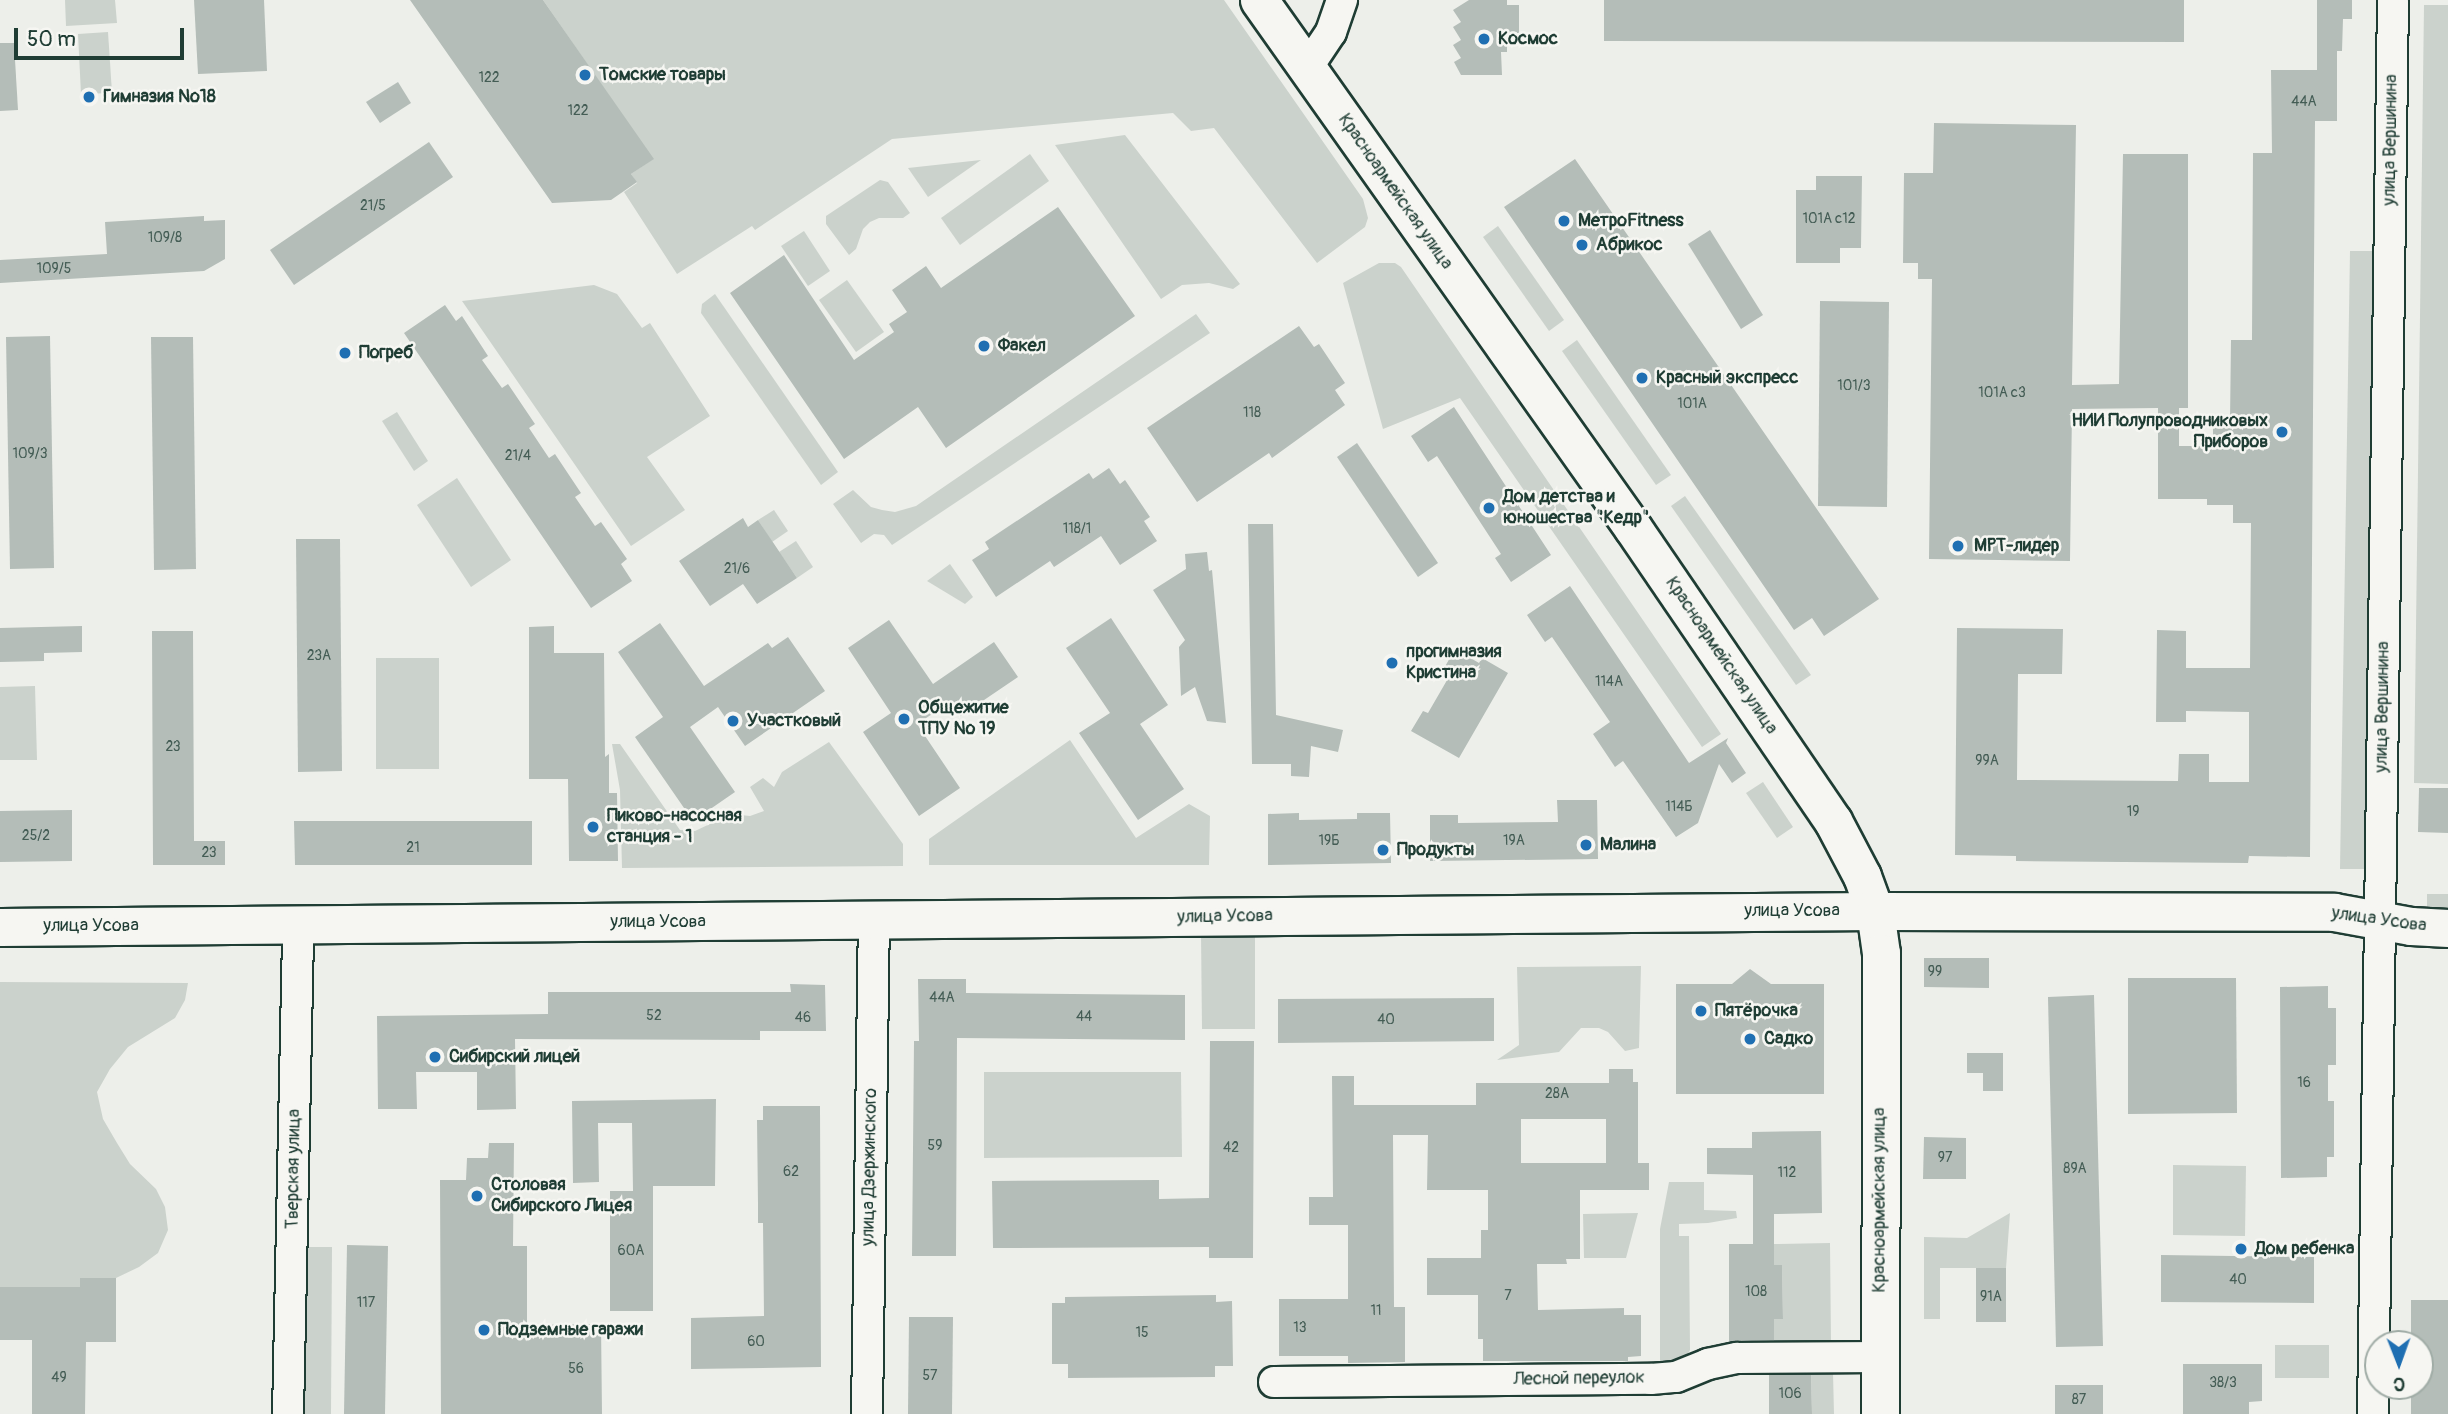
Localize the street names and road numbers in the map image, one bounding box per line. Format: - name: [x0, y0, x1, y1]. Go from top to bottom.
- street label: улица Вершинина: [2379, 74, 2403, 206]
- street label: Красноармейская улица: [1333, 110, 1457, 274]
- street label: Красноармейская улица: [1660, 573, 1782, 739]
- street label: улица Вершинина: [2371, 641, 2395, 773]
- street label: улица Усова: [1744, 900, 1840, 922]
- street label: улица Усова: [2330, 903, 2428, 937]
- street label: улица Усова: [1177, 905, 1273, 929]
- street label: улица Усова: [610, 911, 706, 933]
- street label: улица Усова: [43, 915, 139, 937]
- street label: улица Дзержинского: [858, 1088, 882, 1246]
- street label: Красноармейская улица: [1869, 1107, 1891, 1293]
- street label: Тверская улица: [282, 1109, 306, 1229]
- street label: Лесной переулок: [1513, 1367, 1645, 1391]

